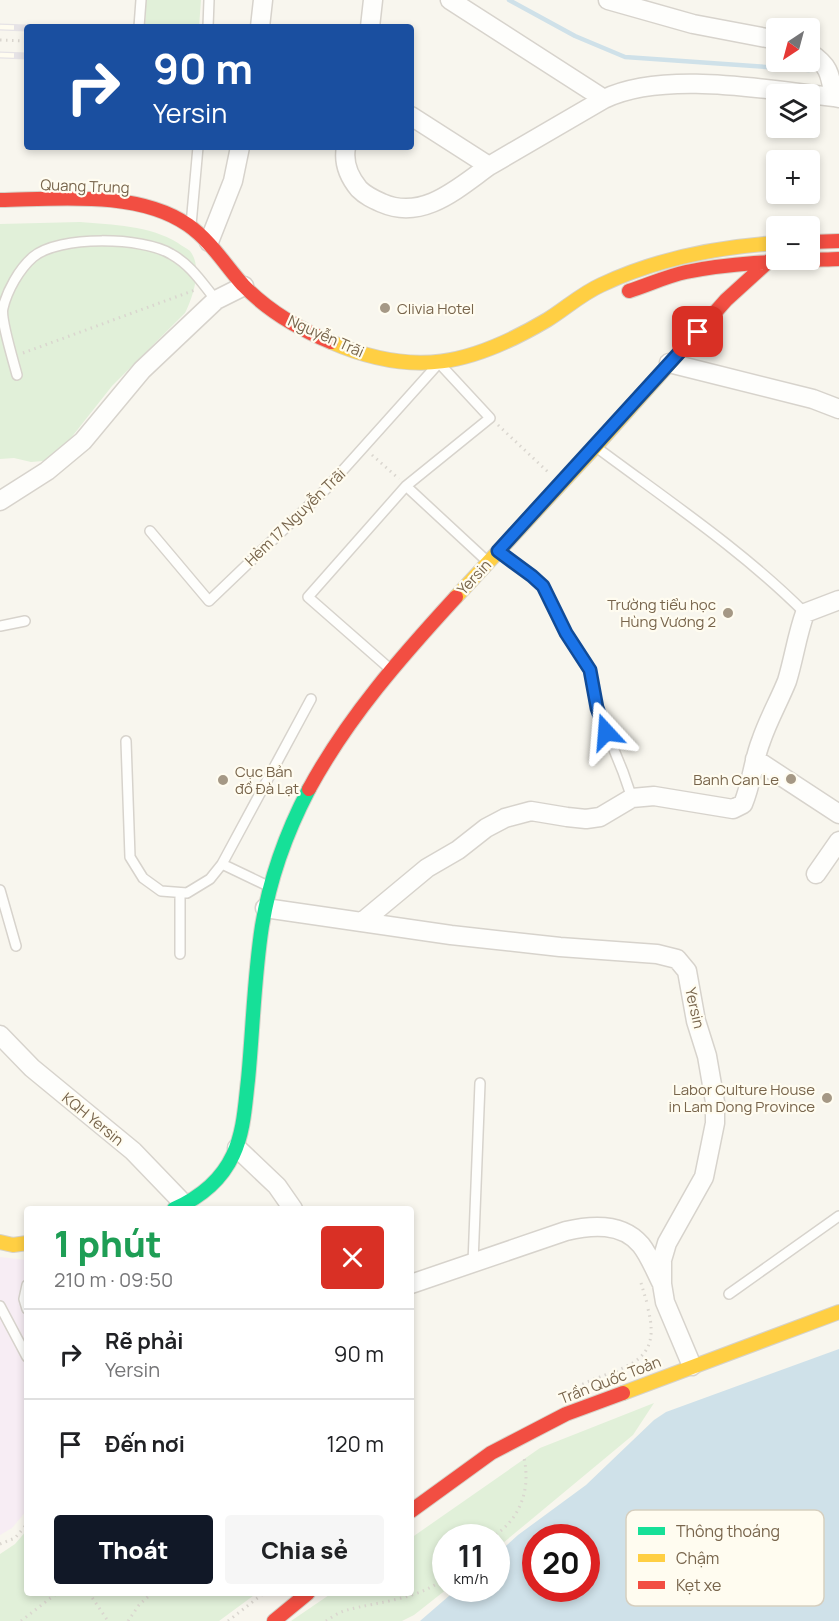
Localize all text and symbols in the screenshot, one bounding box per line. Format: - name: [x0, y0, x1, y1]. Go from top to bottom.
- north arrow: [766, 18, 820, 72]
- map controls: [766, 18, 820, 270]
- text: 90 m: [153, 39, 253, 97]
- icon: right: [54, 48, 132, 126]
- button: layers: [766, 84, 820, 138]
- text: Yersin: [153, 94, 227, 131]
- button: +: [766, 150, 820, 204]
- street label: Quang Trung: [40, 174, 130, 198]
- button: −: [766, 216, 820, 270]
- place label: Clivia Hotel: [397, 298, 474, 319]
- marker: Clivia Hotel: [378, 301, 392, 315]
- pin: [672, 306, 723, 357]
- street label: Nguyễn Trãi: [285, 310, 367, 362]
- icon: arrive: [681, 315, 714, 348]
- street label: Hẻm 17 Nguyễn Trãi: [240, 463, 350, 571]
- street label: Yersin: [452, 555, 496, 599]
- place label: Trường tiểu học Hùng Vương 2: [607, 594, 716, 632]
- marker: Trường tiểu học Hùng Vương 2: [721, 606, 735, 620]
- position arrow: [574, 700, 638, 764]
- place label: Cục Bản đồ Đà Lạt: [235, 761, 299, 799]
- place label: Banh Can Le: [693, 769, 779, 790]
- marker: Banh Can Le: [784, 772, 798, 786]
- marker: Cục Bản đồ Đà Lạt: [216, 773, 230, 787]
- street label: Yersin: [680, 986, 710, 1031]
- place label: Labor Culture House in Lam Dong Province: [668, 1079, 815, 1117]
- street label: KQH Yersin: [58, 1088, 128, 1150]
- marker: Labor Culture House in Lam Dong Province: [820, 1091, 834, 1105]
- text: 1 phút: [54, 1219, 162, 1268]
- button: close: [321, 1226, 384, 1289]
- text: 210 m · 09:50: [54, 1266, 173, 1293]
- text: Rẽ phải: [105, 1326, 183, 1356]
- icon: right: [54, 1338, 87, 1371]
- text: 90 m: [334, 1339, 384, 1369]
- street label: Trần Quốc Toản: [556, 1351, 664, 1409]
- text: Yersin: [105, 1356, 160, 1383]
- icon: arrive: [54, 1428, 87, 1461]
- text: Đến nơi: [105, 1429, 185, 1459]
- text: 120 m: [326, 1429, 384, 1459]
- legend: [626, 1510, 824, 1606]
- button: Thoát: [54, 1515, 213, 1584]
- button: Chia sẻ: [225, 1515, 384, 1584]
- text: Thông thoáng: [676, 1520, 780, 1542]
- speed limit sign: 20: [522, 1524, 600, 1602]
- text: 11: [458, 1535, 484, 1576]
- text: Chậm: [676, 1547, 719, 1569]
- text: km/h: [454, 1568, 488, 1589]
- text: Kẹt xe: [676, 1574, 721, 1596]

